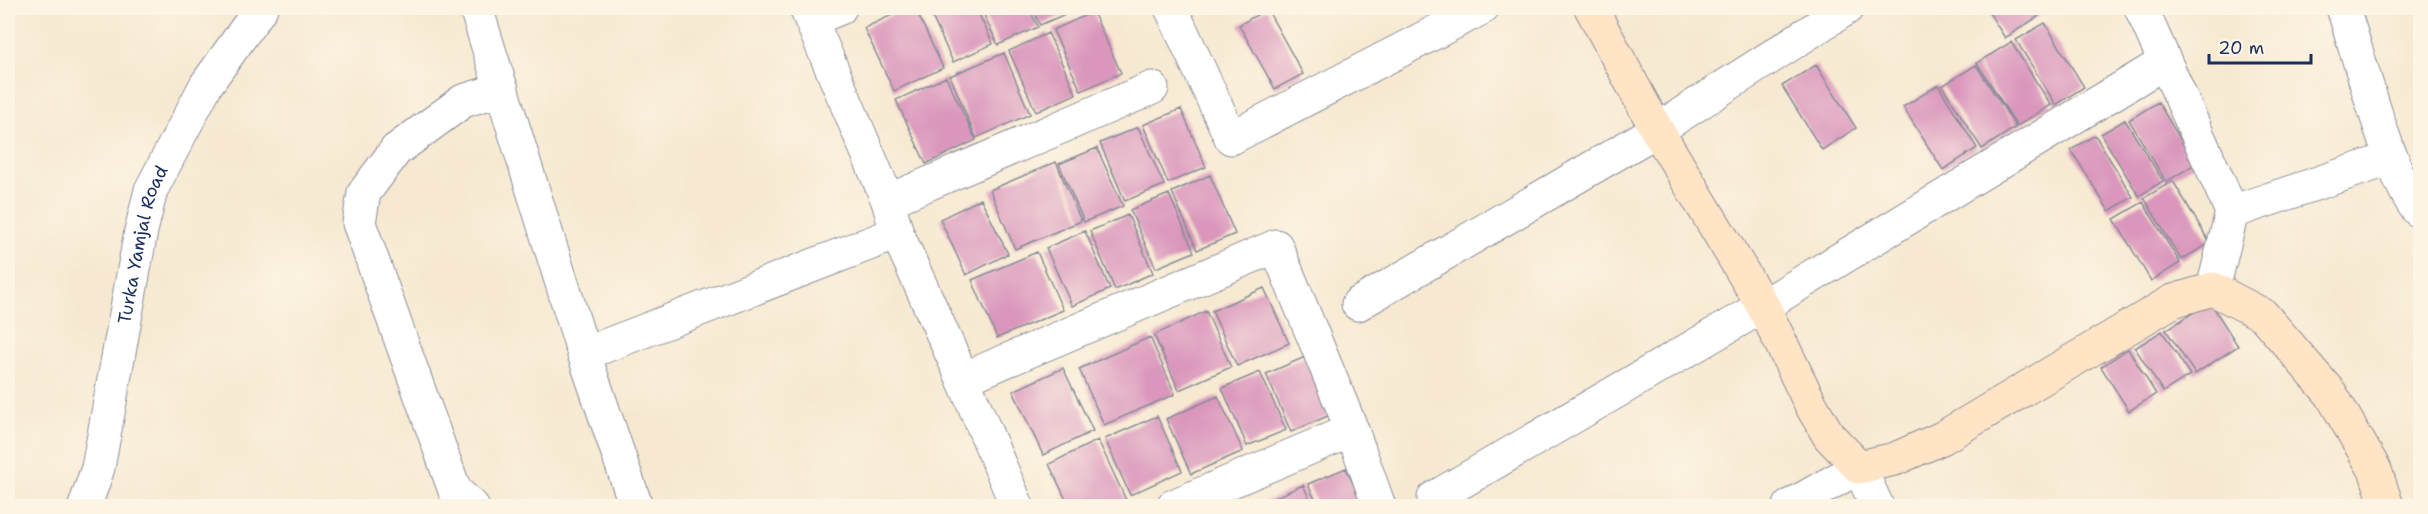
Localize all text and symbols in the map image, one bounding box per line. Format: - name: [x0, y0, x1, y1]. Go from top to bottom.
- scale bar: [2209, 27, 2311, 65]
- text: 20 m: [2218, 36, 2264, 60]
- street label: Turka Yamjal Road: [112, 161, 174, 326]

